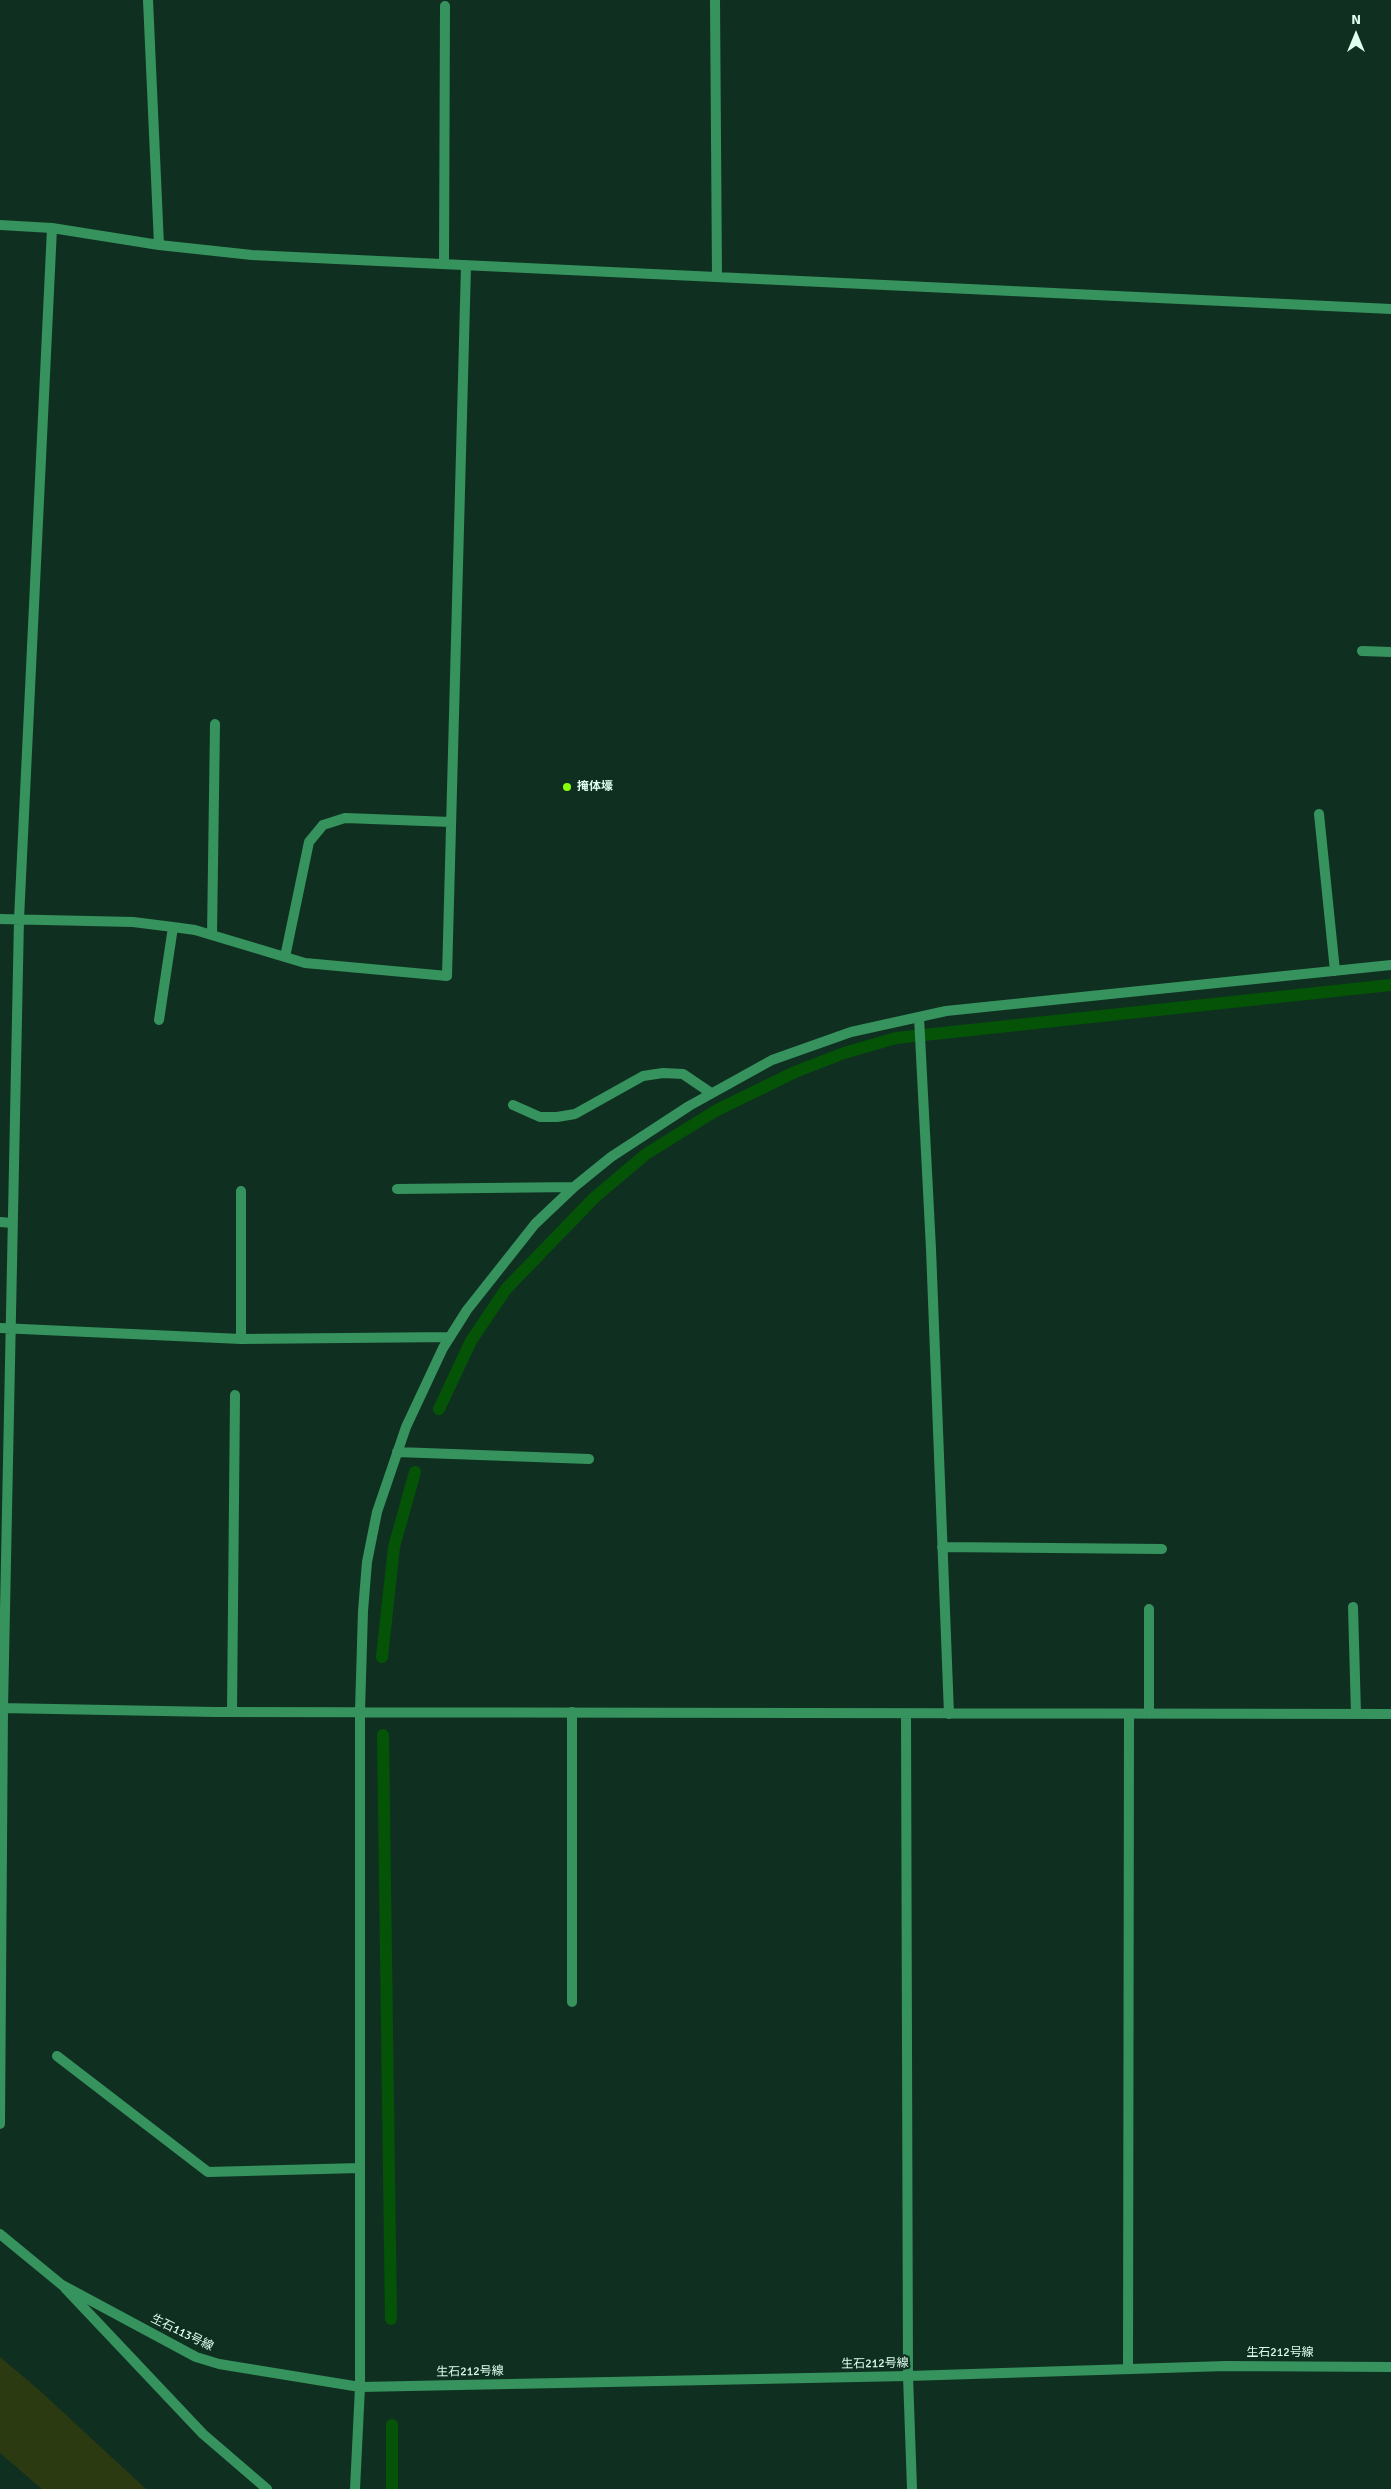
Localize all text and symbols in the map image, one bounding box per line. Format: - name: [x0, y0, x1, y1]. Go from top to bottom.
- north arrow: [1331, 10, 1381, 60]
- text: N: [1351, 11, 1361, 28]
- place label: 掩体壕: [577, 780, 613, 794]
- marker: 掩体壕: [561, 781, 573, 793]
- street label: 生石113号線: [149, 2312, 215, 2354]
- street label: 生石212号線: [1246, 2346, 1314, 2360]
- street label: 生石212号線: [841, 2356, 909, 2372]
- street label: 生石212号線: [436, 2364, 504, 2380]

